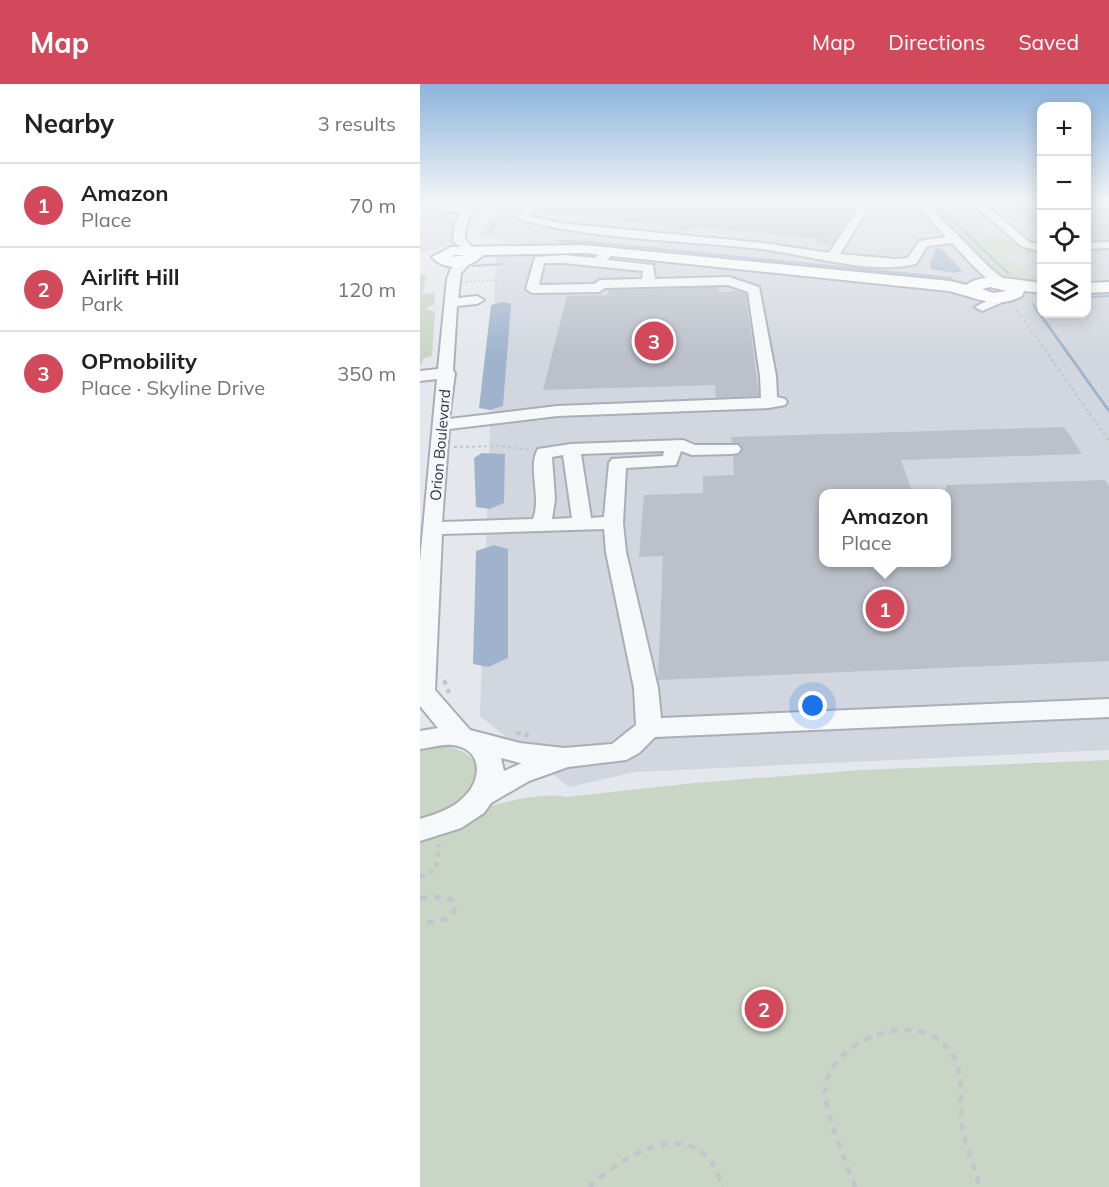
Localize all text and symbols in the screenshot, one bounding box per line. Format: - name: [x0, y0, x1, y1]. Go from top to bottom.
- text: Map: [30, 25, 89, 60]
- text: Map: [812, 29, 855, 55]
- text: Directions: [888, 29, 985, 55]
- text: Saved: [1018, 29, 1079, 55]
- map controls: [1037, 102, 1091, 318]
- button: +: [1037, 102, 1091, 156]
- text: Nearby: [24, 107, 114, 140]
- text: 3 results: [318, 111, 396, 136]
- button: −: [1037, 156, 1091, 210]
- text: Amazon: [81, 179, 169, 207]
- text: 1: [38, 193, 50, 218]
- text: 70 m: [349, 193, 396, 218]
- text: Place: [81, 207, 131, 232]
- button: locate: [1037, 210, 1091, 264]
- text: Airlift Hill: [81, 263, 179, 291]
- button: layers: [1037, 264, 1091, 318]
- text: 2: [38, 277, 50, 302]
- text: 120 m: [337, 277, 396, 302]
- text: Park: [81, 291, 123, 316]
- pin: 3: [634, 318, 674, 364]
- text: OPmobility: [81, 347, 197, 375]
- text: 3: [38, 361, 50, 386]
- text: 350 m: [337, 361, 396, 386]
- text: Place · Skyline Drive: [81, 375, 265, 400]
- street label: Orion Boulevard: [426, 388, 454, 502]
- popup: [819, 489, 951, 567]
- text: Amazon: [841, 502, 929, 530]
- text: Place: [841, 530, 892, 555]
- pin: 1: [866, 586, 904, 632]
- your location: [798, 691, 827, 720]
- pin: 2: [744, 986, 784, 1032]

